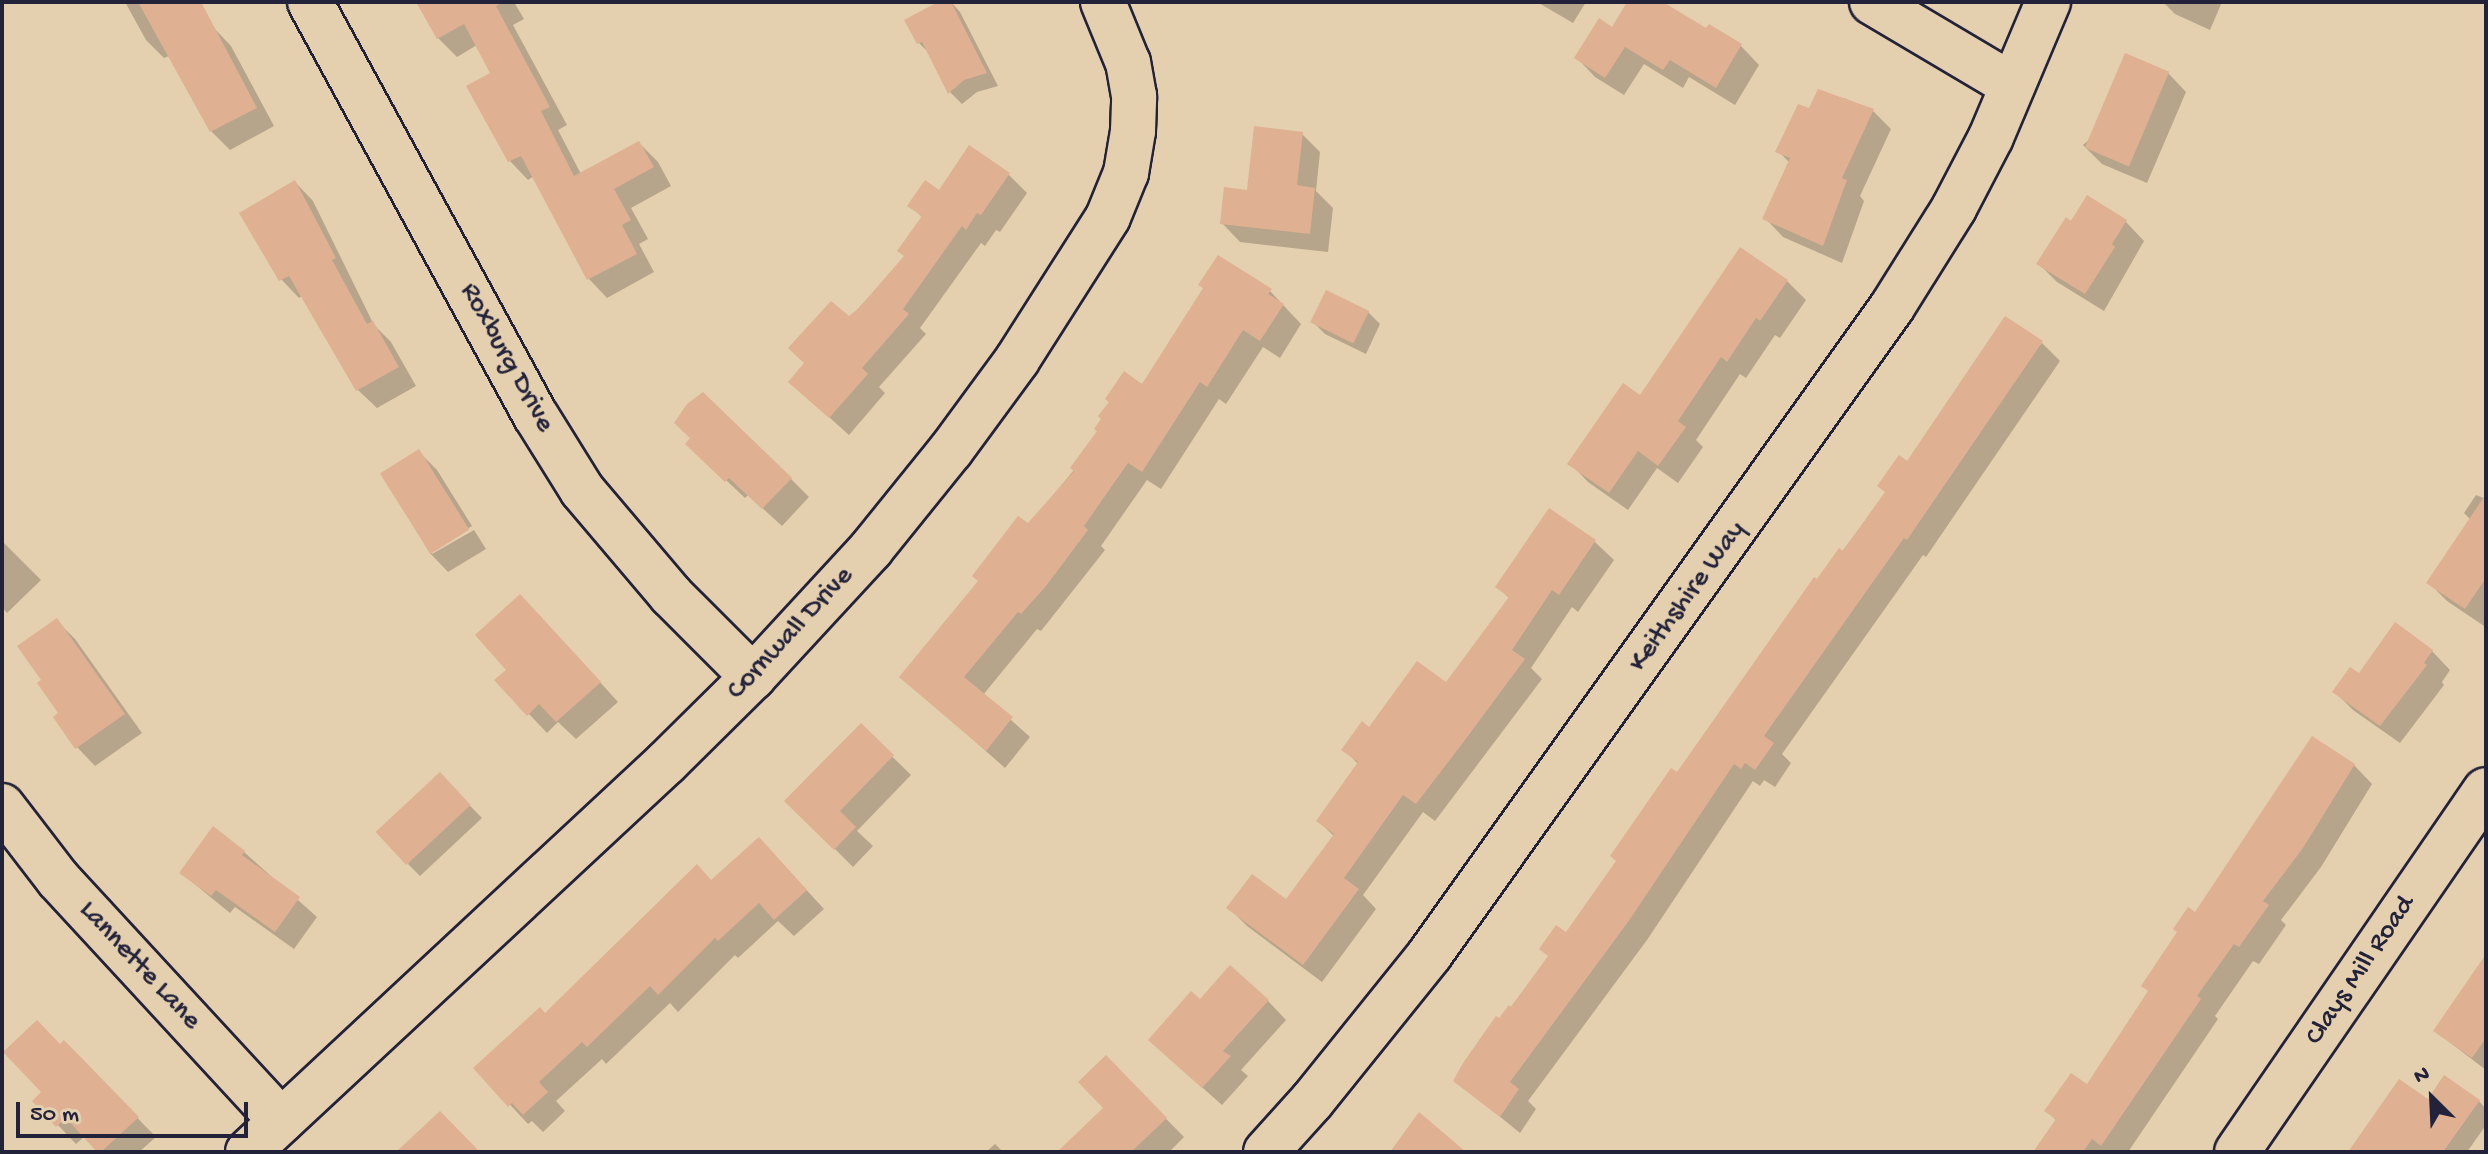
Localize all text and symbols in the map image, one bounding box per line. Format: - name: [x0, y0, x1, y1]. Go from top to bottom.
- street label: Roxburg Drive: [451, 278, 561, 438]
- street label: Keithshire Way: [1622, 515, 1754, 679]
- street label: Cornwall Drive: [721, 560, 861, 708]
- street label: Clays Mill Road: [2299, 890, 2423, 1052]
- street label: Lannette Lane: [71, 894, 207, 1038]
- north arrow: [2392, 1058, 2472, 1138]
- text: N: [2410, 1061, 2434, 1091]
- scale bar: [20, 1086, 252, 1136]
- text: 50 m: [30, 1101, 79, 1130]

